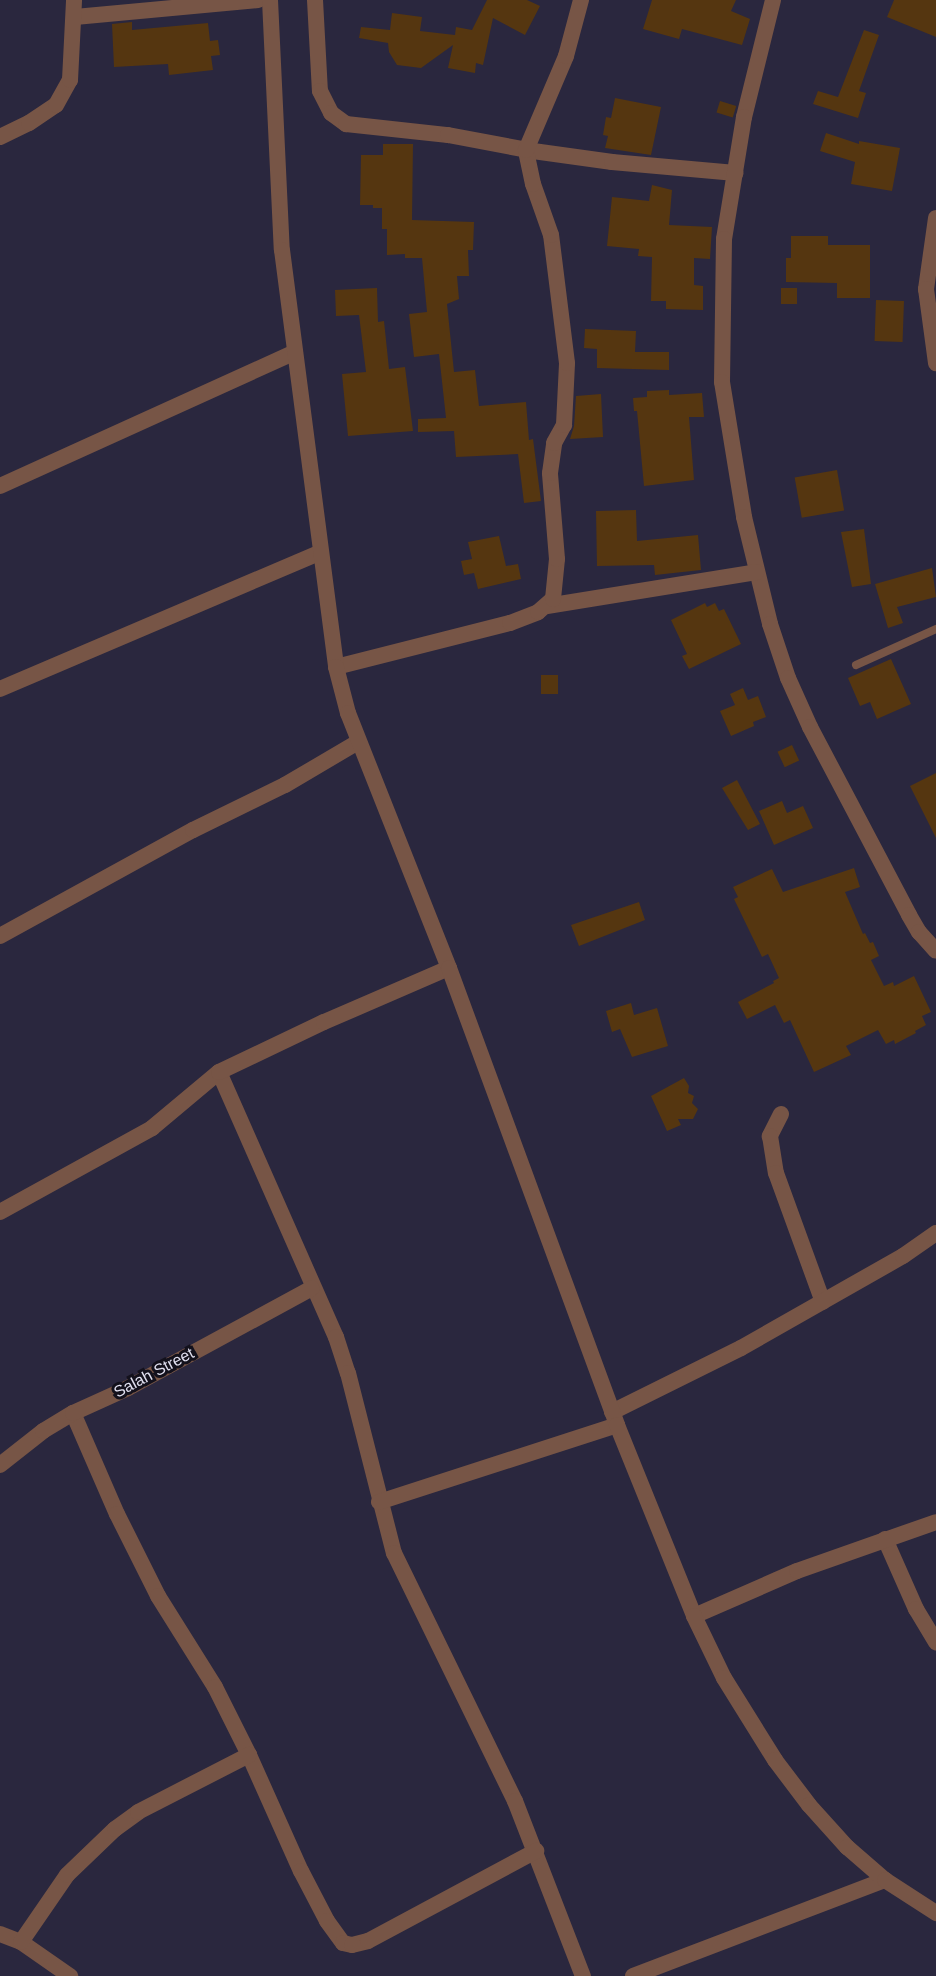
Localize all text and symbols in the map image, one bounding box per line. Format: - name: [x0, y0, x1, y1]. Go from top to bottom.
- street label: Salah Street: [111, 1344, 197, 1402]

